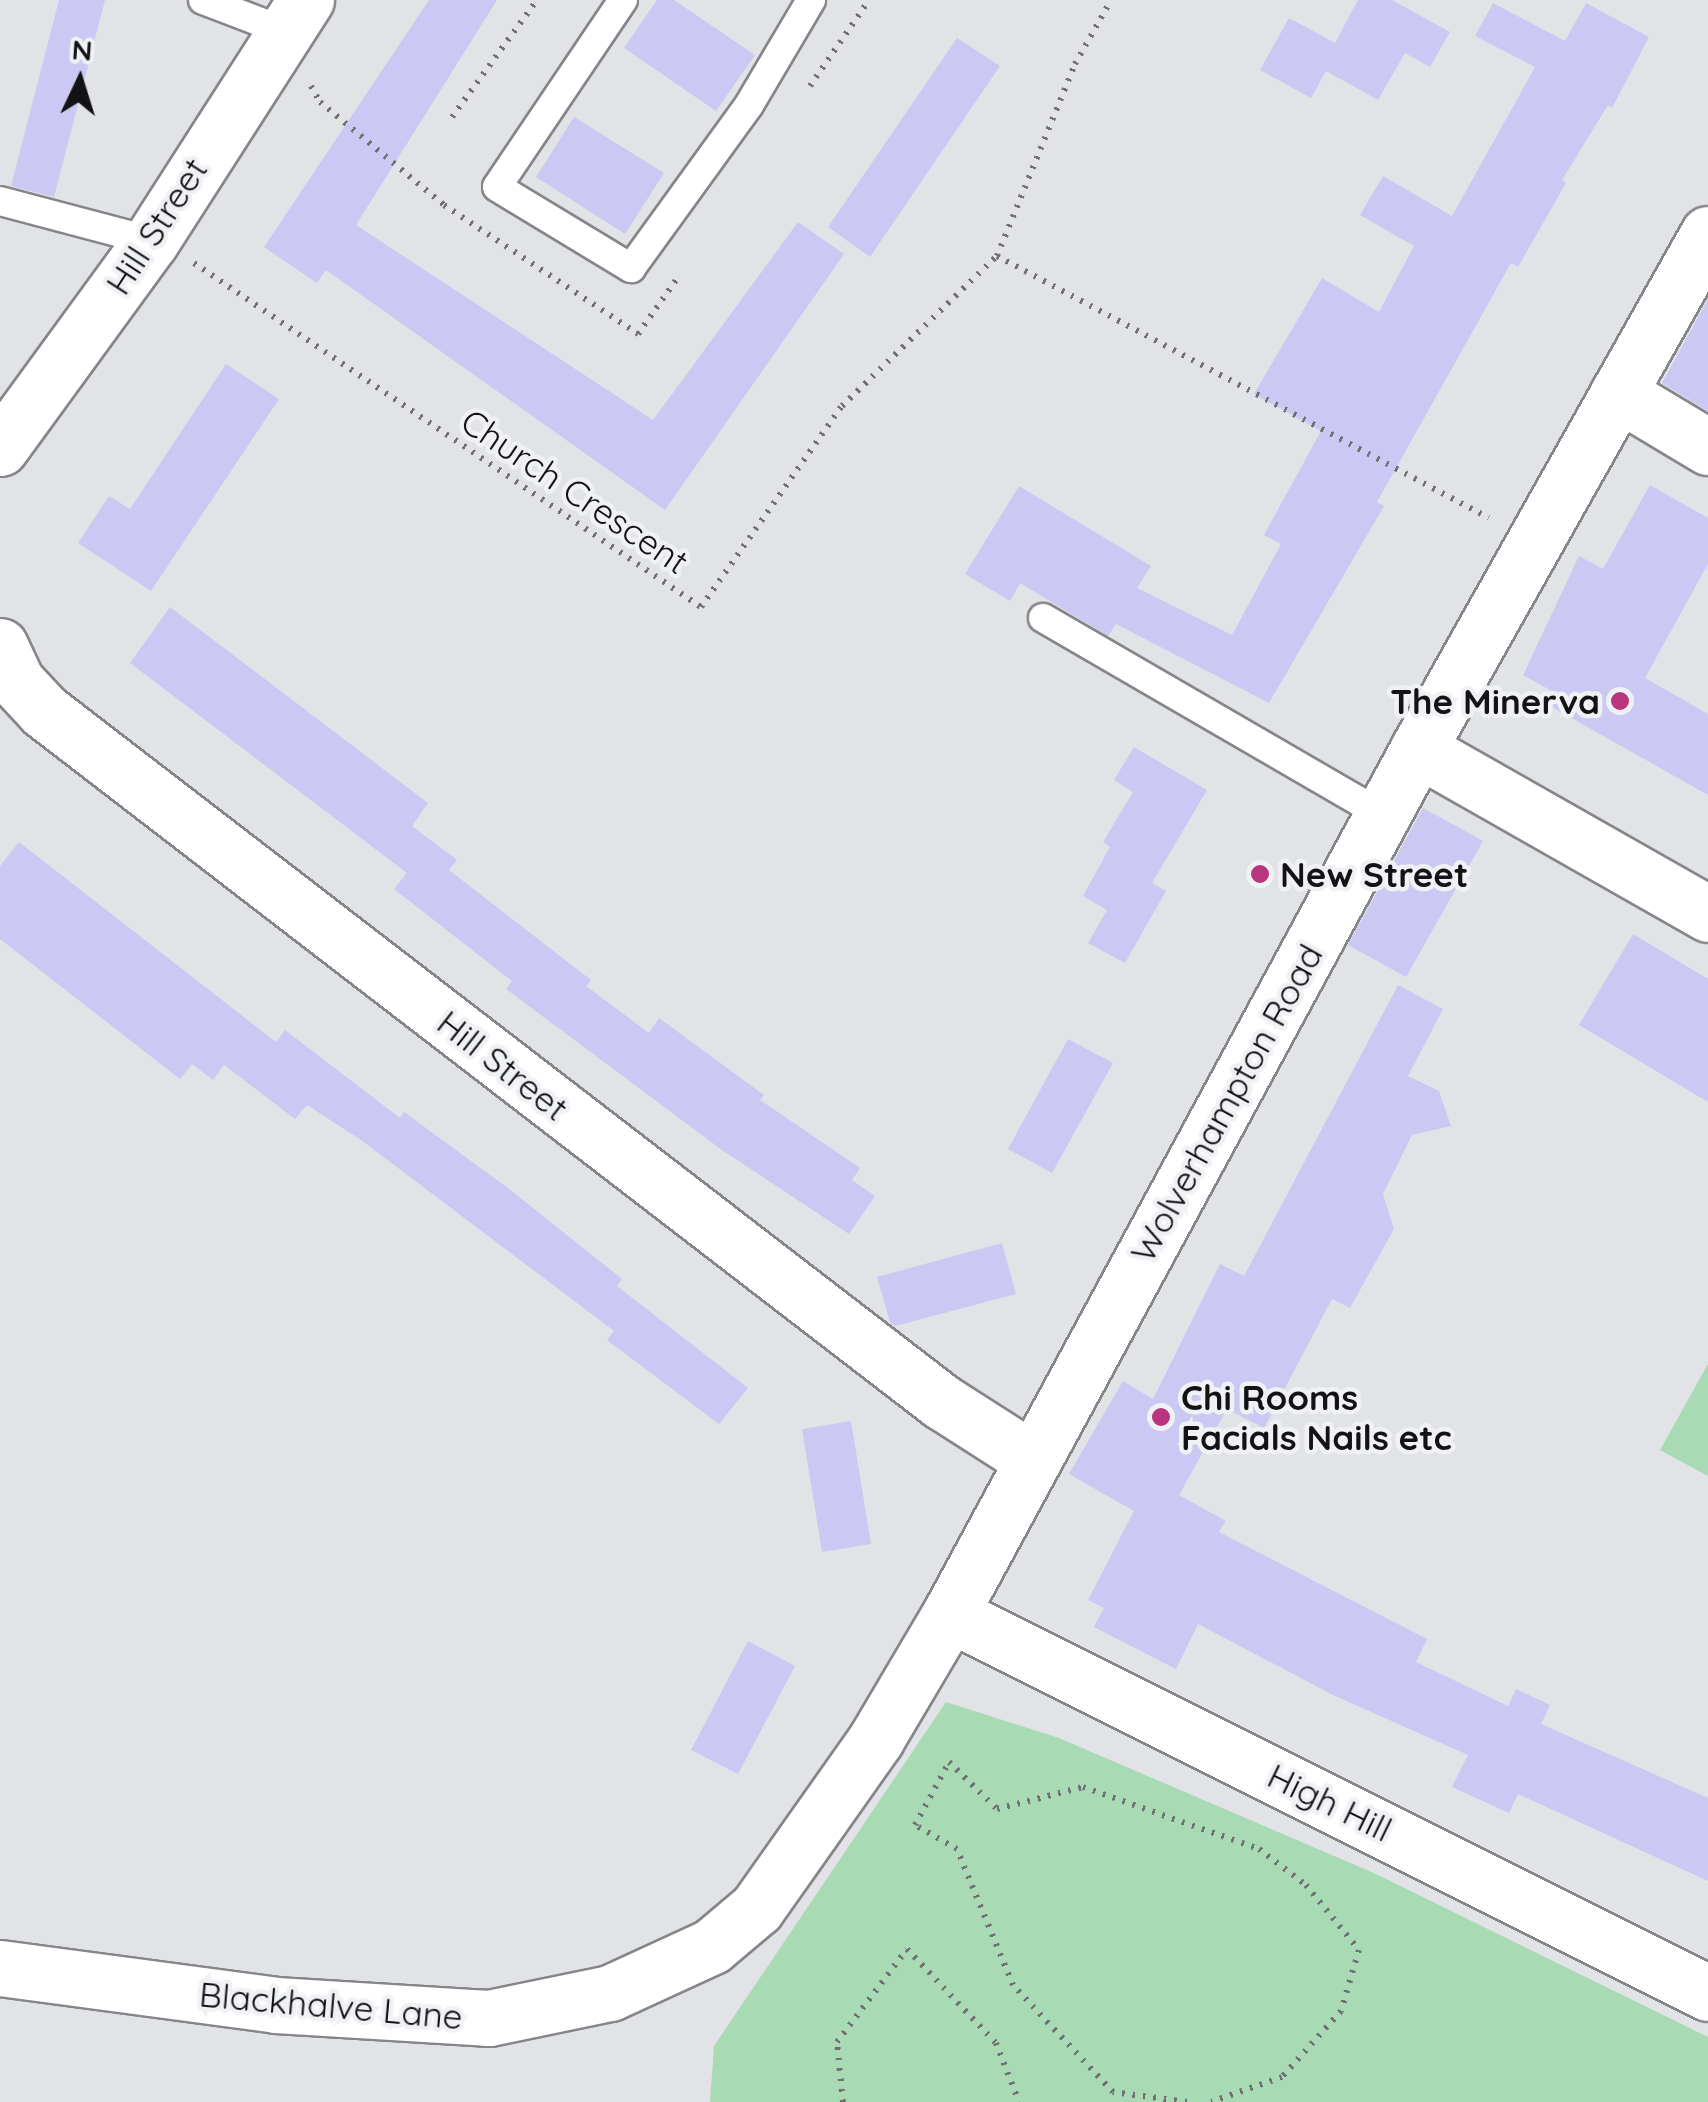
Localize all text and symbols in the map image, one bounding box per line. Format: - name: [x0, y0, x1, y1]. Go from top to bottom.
- north arrow: [30, 30, 130, 130]
- text: N: [71, 31, 94, 68]
- street label: Hill Street: [96, 150, 216, 302]
- street label: Church Crescent: [454, 400, 696, 582]
- place label: The Minerva: [1390, 680, 1600, 722]
- marker: The Minerva: [1609, 690, 1631, 712]
- place label: New Street: [1280, 853, 1468, 895]
- marker: New Street: [1249, 863, 1271, 885]
- street label: Wolverhampton Road: [1121, 937, 1331, 1269]
- street label: Hill Street: [429, 1001, 577, 1129]
- place label: Chi Rooms Facials Nails etc: [1181, 1376, 1452, 1458]
- marker: Chi Rooms Facials Nails etc: [1150, 1406, 1172, 1428]
- street label: High Hill: [1261, 1754, 1399, 1850]
- street label: Blackhalve Lane: [197, 1973, 465, 2037]

